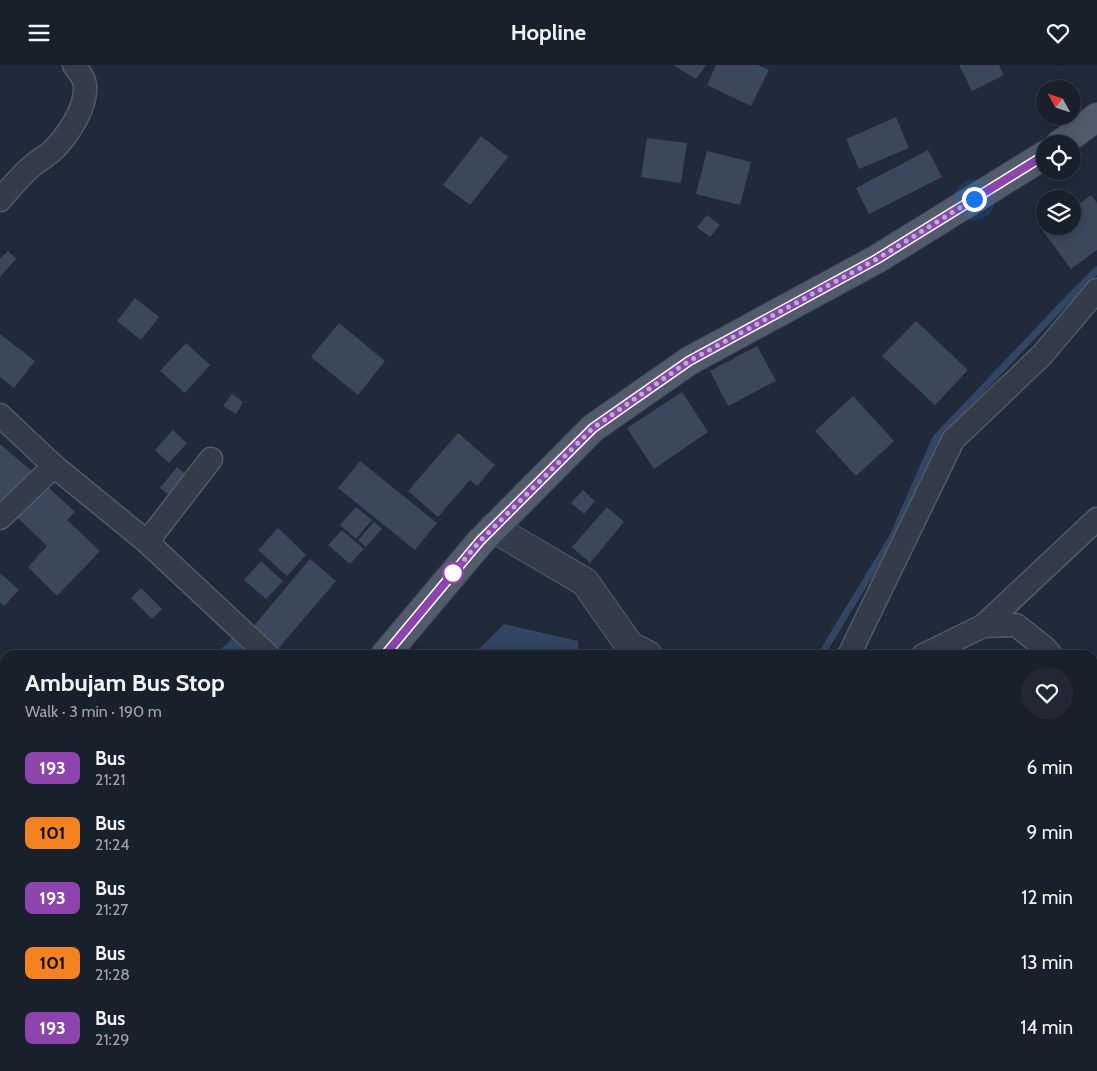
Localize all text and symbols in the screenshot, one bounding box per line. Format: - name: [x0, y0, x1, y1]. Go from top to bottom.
- icon: menu: [25, 19, 53, 47]
- text: Hopline: [511, 19, 586, 46]
- icon: heart: [1044, 19, 1072, 47]
- north arrow: [1036, 80, 1081, 125]
- map controls: [1036, 80, 1081, 235]
- button: locate: [1036, 135, 1081, 180]
- your location: [962, 187, 987, 212]
- button: layers: [1036, 190, 1081, 235]
- unlabelled marker: [442, 562, 464, 584]
- button: heart: [1021, 667, 1073, 719]
- text: Ambujam Bus Stop: [25, 668, 225, 697]
- text: Walk · 3 min · 190 m: [25, 702, 162, 721]
- text: Bus: [95, 747, 125, 770]
- text: 6 min: [1027, 756, 1073, 779]
- text: 193: [39, 757, 66, 779]
- text: 21:21: [95, 770, 126, 789]
- text: Bus: [95, 812, 125, 835]
- text: 9 min: [1027, 821, 1073, 844]
- text: 101: [40, 822, 66, 844]
- text: 21:24: [95, 835, 130, 854]
- text: Bus: [95, 877, 125, 900]
- text: 12 min: [1021, 886, 1073, 909]
- text: 193: [39, 887, 66, 909]
- text: 21:27: [95, 900, 128, 919]
- text: Bus: [95, 942, 125, 965]
- text: 13 min: [1021, 951, 1073, 974]
- text: 101: [40, 952, 66, 974]
- text: 21:28: [95, 965, 130, 984]
- text: Bus: [95, 1007, 125, 1030]
- text: 14 min: [1020, 1016, 1073, 1039]
- text: 193: [39, 1017, 66, 1039]
- text: 21:29: [95, 1030, 129, 1049]

